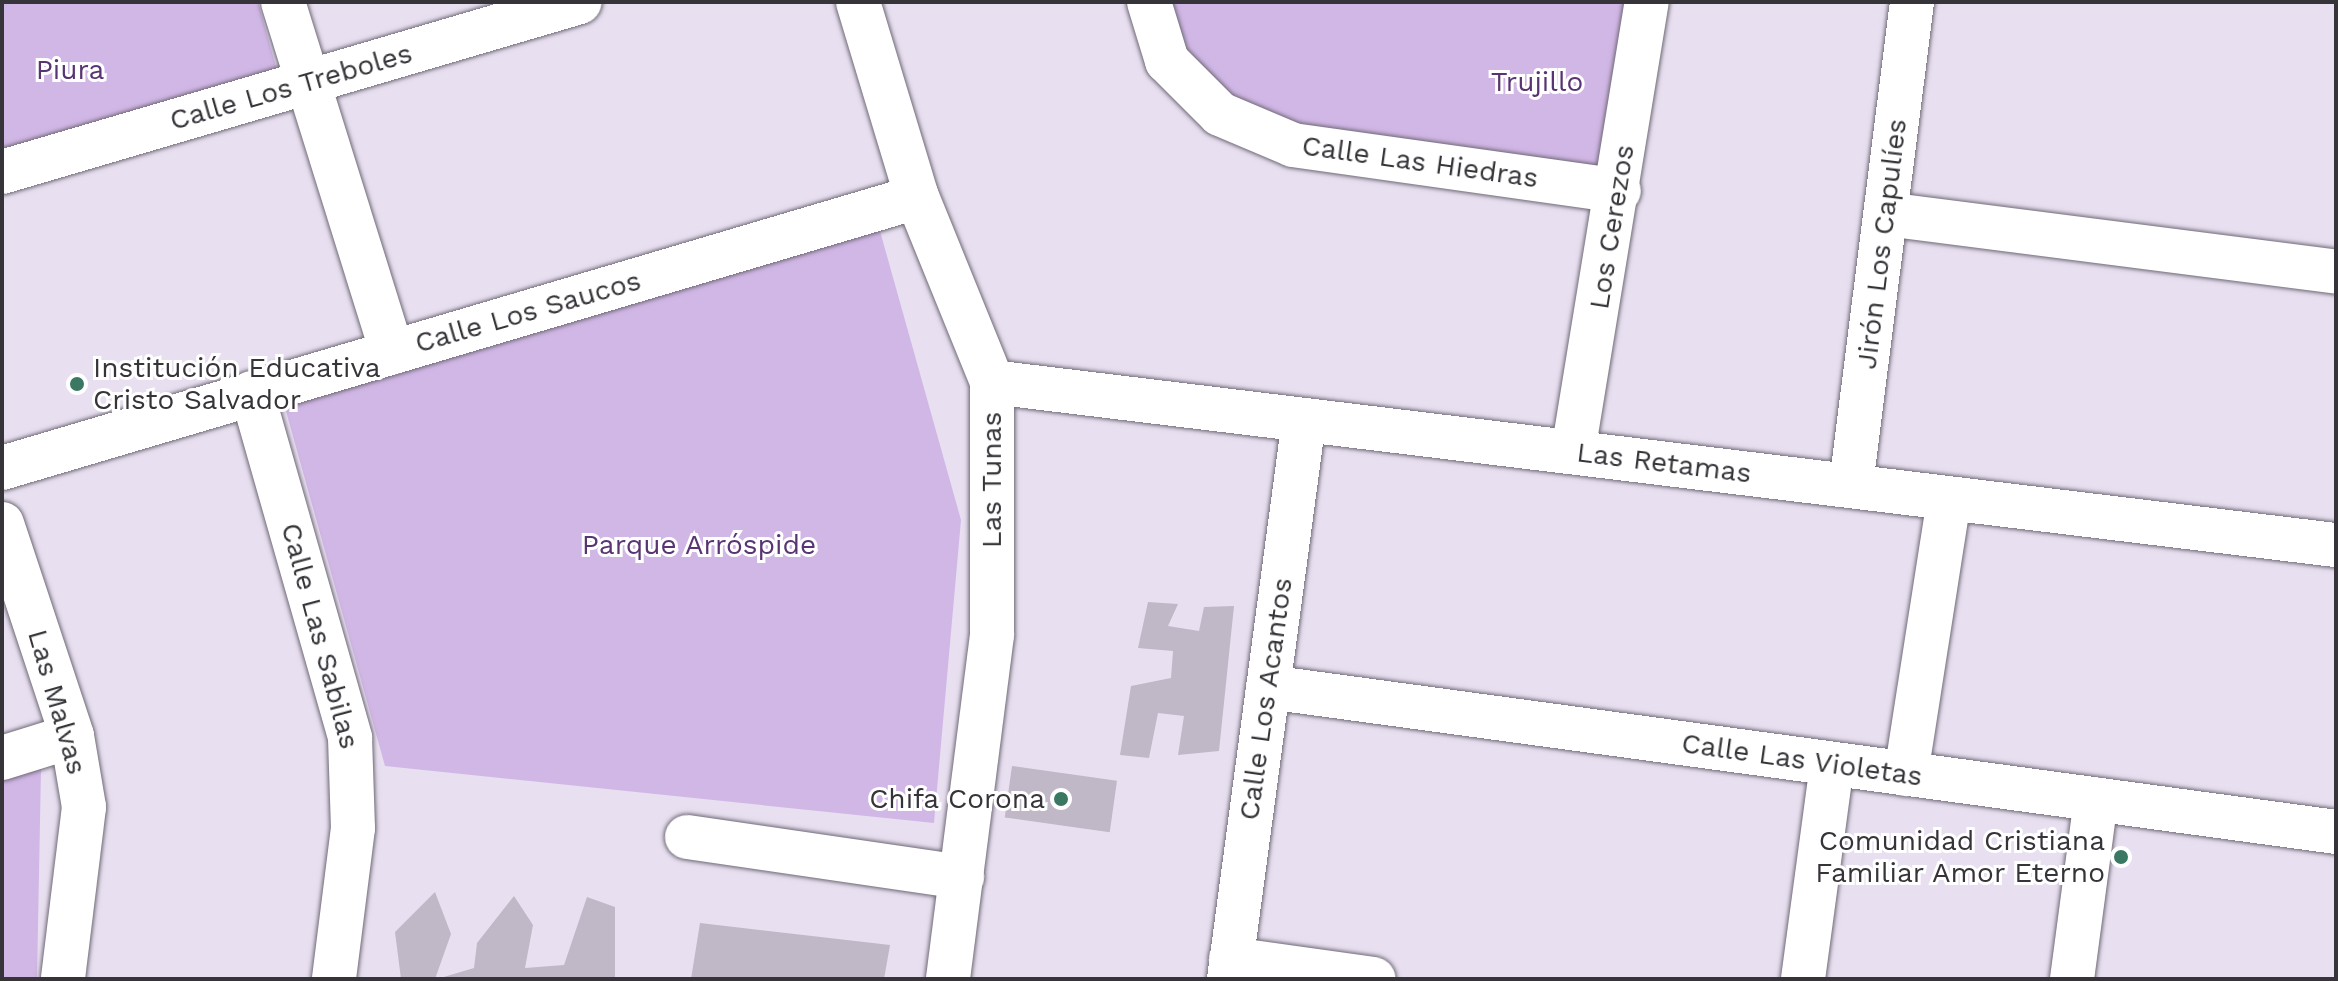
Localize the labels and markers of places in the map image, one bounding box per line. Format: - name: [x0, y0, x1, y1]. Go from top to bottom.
- place label: Institución Educativa Cristo Salvador: [93, 351, 381, 417]
- marker: Institución Educativa Cristo Salvador: [68, 375, 86, 393]
- place label: Chifa Corona: [868, 782, 1045, 816]
- marker: Chifa Corona: [1052, 790, 1070, 808]
- place label: Comunidad Cristiana Familiar Amor Eterno: [1813, 824, 2105, 890]
- marker: Comunidad Cristiana Familiar Amor Eterno: [2112, 848, 2130, 866]

